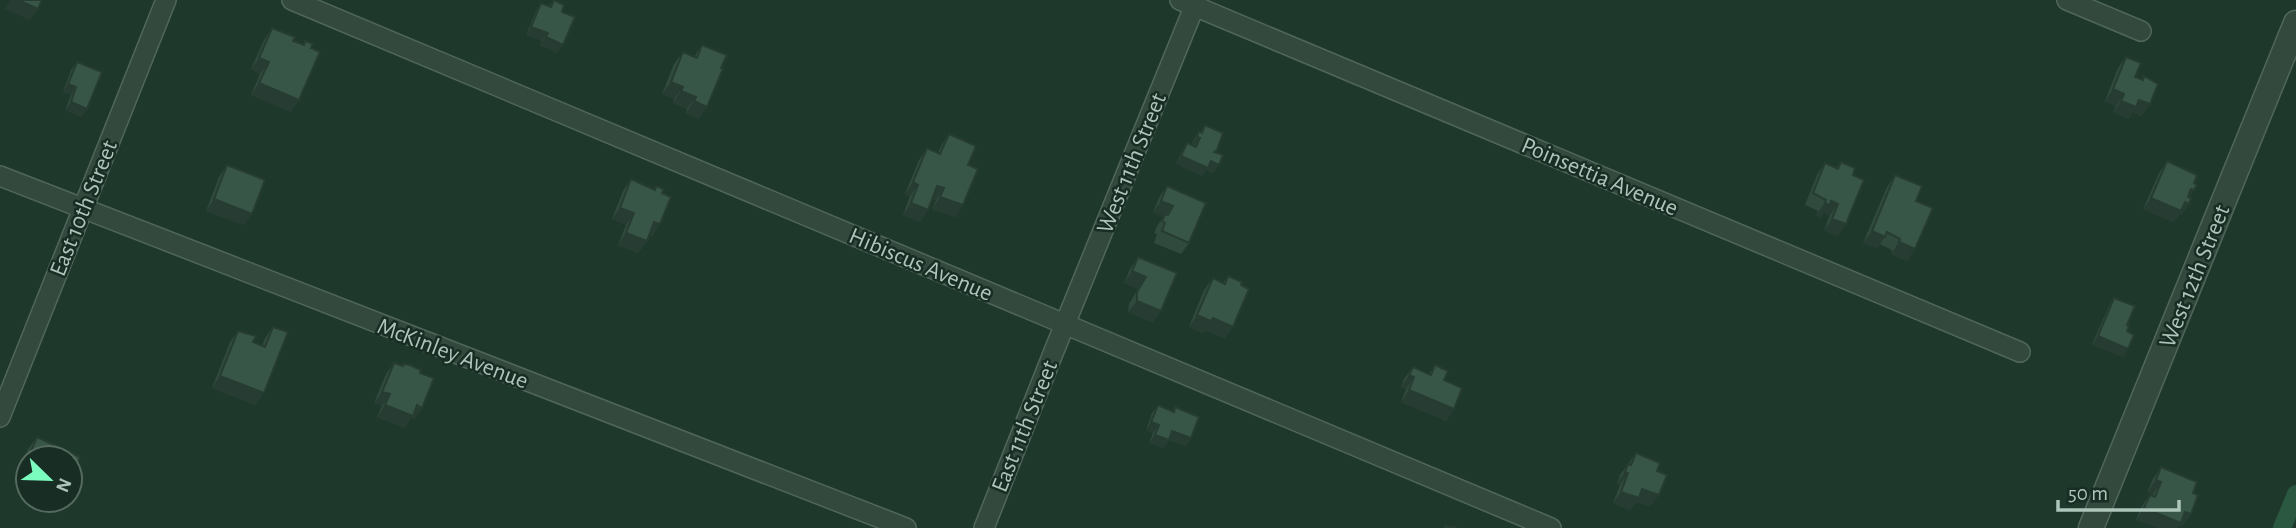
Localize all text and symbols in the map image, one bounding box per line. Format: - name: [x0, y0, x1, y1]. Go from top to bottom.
- street label: West 11th Street: [1093, 89, 1171, 237]
- street label: Poinsettia Avenue: [1518, 133, 1681, 221]
- street label: East 10th Street: [46, 137, 122, 280]
- street label: West 12th Street: [2155, 201, 2235, 351]
- street label: Hibiscus Avenue: [845, 224, 996, 306]
- street label: McKinley Avenue: [374, 314, 531, 394]
- street label: East 11th Street: [988, 357, 1062, 496]
- north arrow: [14, 444, 84, 514]
- scale bar: [2058, 468, 2179, 512]
- text: N: [52, 475, 75, 495]
- text: 50 m: [2068, 483, 2108, 504]

